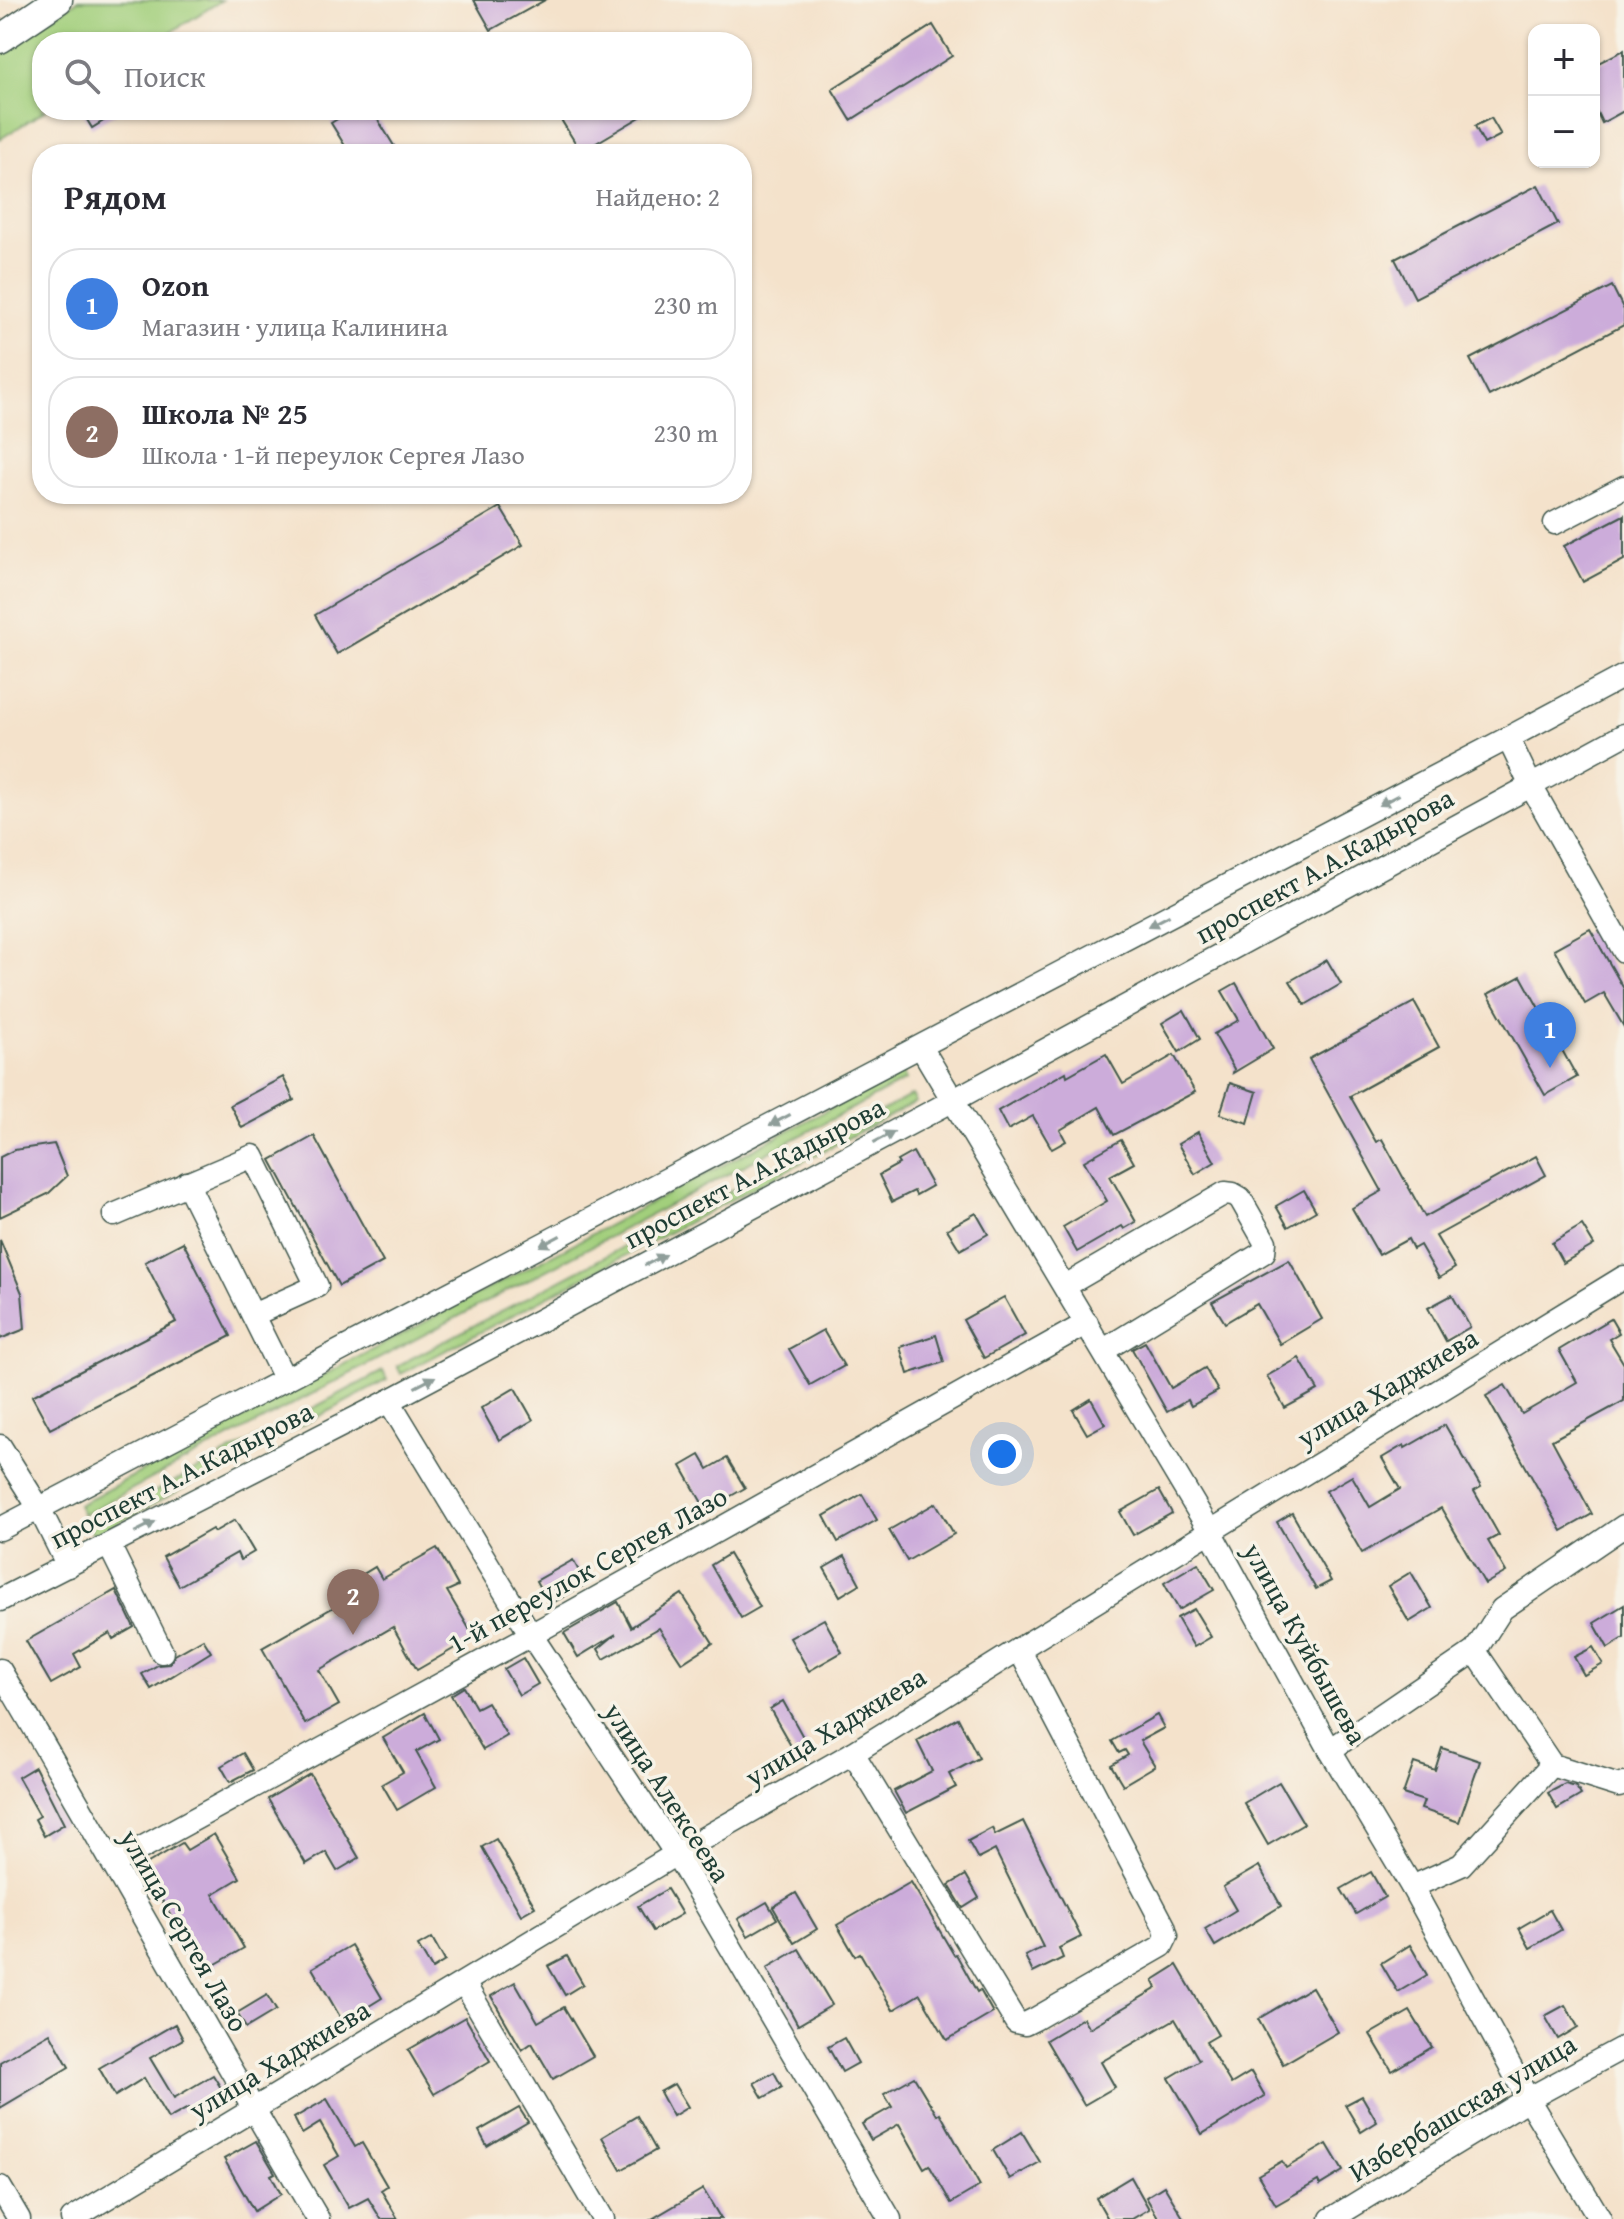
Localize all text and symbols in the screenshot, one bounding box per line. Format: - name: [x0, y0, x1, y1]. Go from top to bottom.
- map controls: [1528, 24, 1600, 168]
- button: +: [1528, 24, 1600, 96]
- search box: [32, 32, 752, 120]
- icon: search: [60, 54, 104, 98]
- text: Поиск: [124, 54, 206, 98]
- button: −: [1528, 96, 1600, 168]
- text: Рядом: [64, 172, 167, 221]
- text: Найдено: 2: [596, 177, 720, 216]
- text: Ozon: [142, 263, 209, 307]
- text: 1: [85, 285, 99, 324]
- text: 230 m: [653, 285, 718, 324]
- text: Магазин · улица Калинина: [142, 307, 448, 346]
- text: Школа № 25: [142, 391, 308, 435]
- text: 2: [85, 413, 99, 452]
- text: 230 m: [653, 413, 718, 452]
- text: Школа · 1-й переулок Сергея Лазо: [142, 435, 525, 474]
- street label: проспект А.А.Кадырова: [1187, 776, 1461, 953]
- one-way arrow: [1378, 794, 1401, 807]
- one-way arrow: [1148, 915, 1171, 928]
- pin: 1: [1524, 1002, 1576, 1068]
- street label: проспект А.А.Кадырова: [616, 1085, 892, 1258]
- one-way arrow: [769, 1114, 792, 1127]
- one-way arrow: [873, 1131, 896, 1144]
- one-way arrow: [539, 1233, 561, 1247]
- one-way arrow: [643, 1253, 666, 1266]
- street label: улица Хаджиева: [1288, 1316, 1486, 1458]
- one-way arrow: [414, 1375, 437, 1388]
- street label: проспект А.А.Кадырова: [42, 1390, 320, 1558]
- your location: [982, 1434, 1022, 1474]
- street label: 1-й переулок Сергея Лазо: [440, 1475, 734, 1663]
- one-way arrow: [133, 1520, 156, 1533]
- street label: улица Куйбышева: [1233, 1534, 1379, 1752]
- pin: 2: [327, 1569, 379, 1635]
- street label: улица Хаджиева: [736, 1655, 934, 1797]
- street label: улица Алексеева: [594, 1693, 742, 1891]
- street label: улица Сергея Лазо: [110, 1820, 260, 2039]
- street label: улица Хаджиева: [180, 1988, 378, 2130]
- street label: Избербашская улица: [1341, 2022, 1584, 2191]

